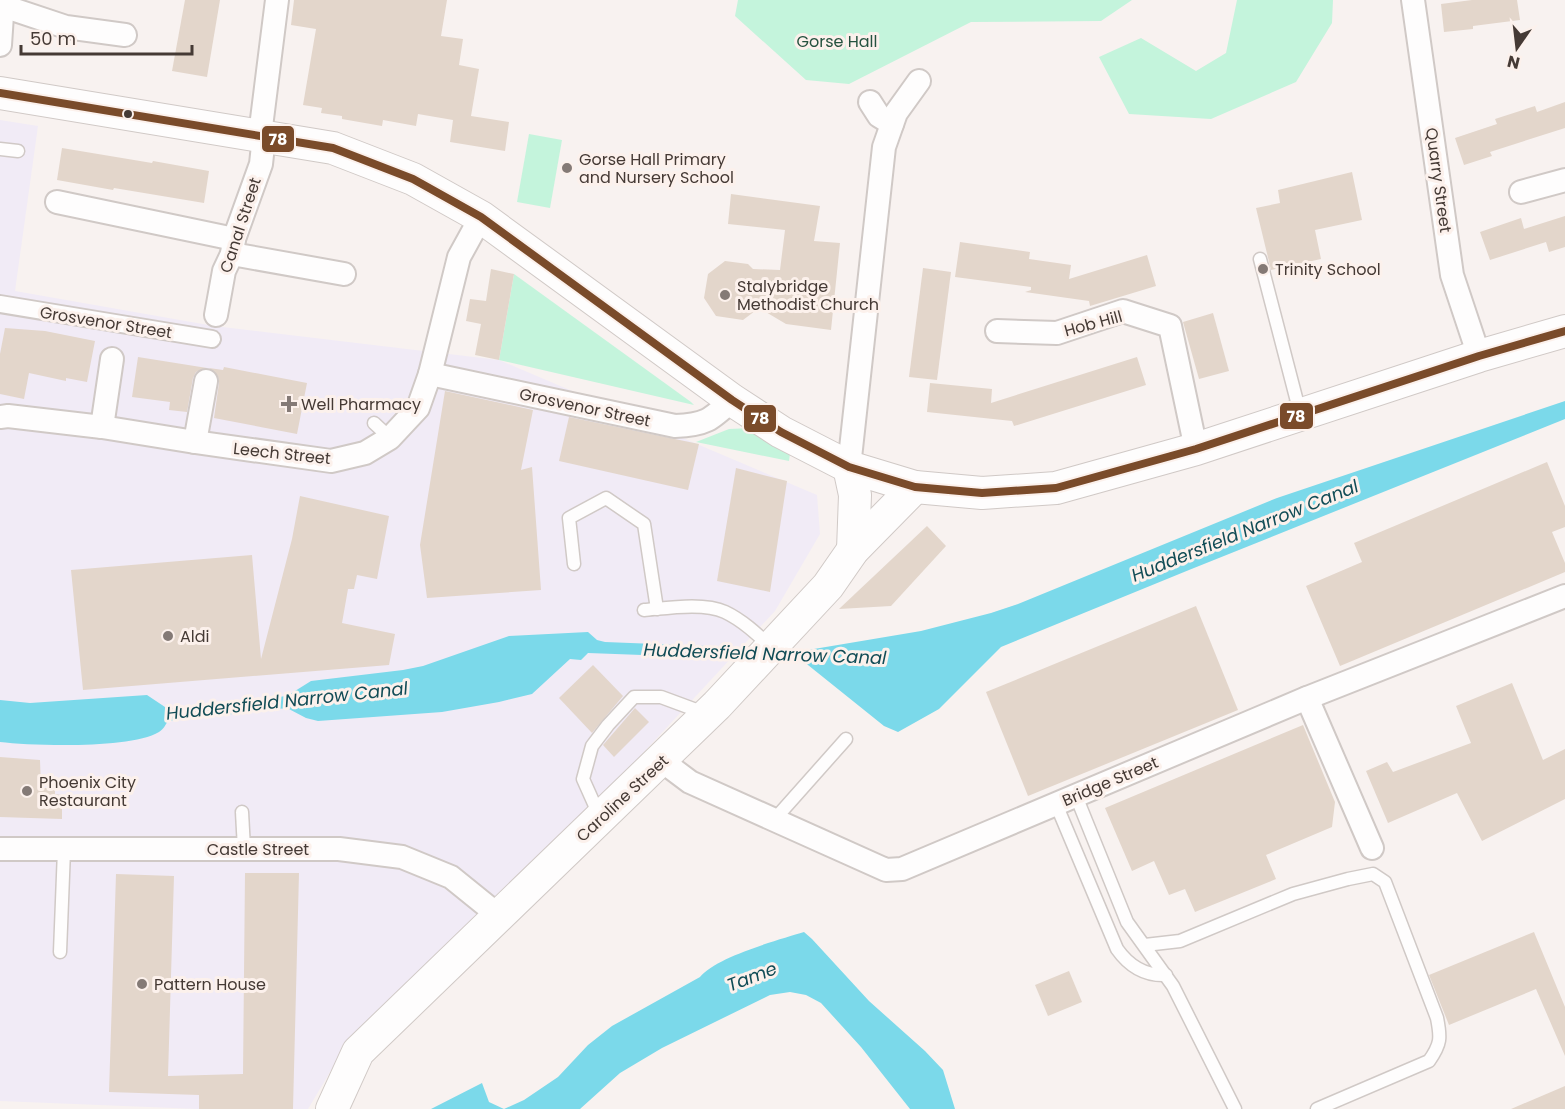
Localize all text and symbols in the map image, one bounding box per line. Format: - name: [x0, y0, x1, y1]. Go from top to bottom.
- scale bar: [21, 18, 192, 56]
- north arrow: [1487, 18, 1547, 78]
- text: 50 m: [30, 26, 76, 51]
- park label: Gorse Hall: [797, 30, 877, 53]
- text: N: [1505, 49, 1522, 75]
- unlabelled marker: [122, 108, 134, 120]
- line badge: 78: [261, 125, 295, 153]
- street label: Quarry Street: [1420, 126, 1457, 234]
- text: 78: [269, 128, 287, 151]
- place label: Gorse Hall Primary and Nursery School: [579, 148, 734, 189]
- marker: Gorse Hall Primary and Nursery School: [560, 161, 574, 175]
- street label: Canal Street: [214, 174, 267, 276]
- place label: Trinity School: [1275, 258, 1381, 281]
- marker: Trinity School: [1256, 262, 1270, 276]
- place label: Stalybridge Methodist Church: [737, 275, 879, 316]
- marker: Stalybridge Methodist Church: [718, 288, 732, 302]
- street label: Grosvenor Street: [38, 301, 174, 344]
- street label: Hob Hill: [1062, 305, 1125, 342]
- street label: Grosvenor Street: [517, 382, 653, 433]
- place label: Well Pharmacy: [301, 393, 421, 416]
- marker: Well Pharmacy: [282, 397, 296, 411]
- line badge: 78: [1279, 402, 1314, 430]
- line badge: 78: [743, 404, 777, 433]
- text: 78: [1287, 405, 1305, 428]
- text: 78: [751, 407, 769, 430]
- street label: Leech Street: [232, 437, 332, 470]
- water label: Huddersfield Narrow Canal: [1127, 473, 1363, 588]
- place label: Aldi: [180, 625, 209, 648]
- marker: Aldi: [161, 629, 175, 643]
- water label: Huddersfield Narrow Canal: [643, 637, 888, 670]
- water label: Huddersfield Narrow Canal: [165, 675, 410, 726]
- street label: Caroline Street: [571, 749, 674, 847]
- street label: Bridge Street: [1059, 751, 1162, 812]
- place label: Phoenix City Restaurant: [39, 771, 136, 812]
- marker: Phoenix City Restaurant: [20, 784, 34, 798]
- street label: Castle Street: [207, 838, 309, 861]
- water label: Tame: [723, 956, 780, 997]
- place label: Pattern House: [154, 973, 266, 996]
- marker: Pattern House: [135, 977, 149, 991]

